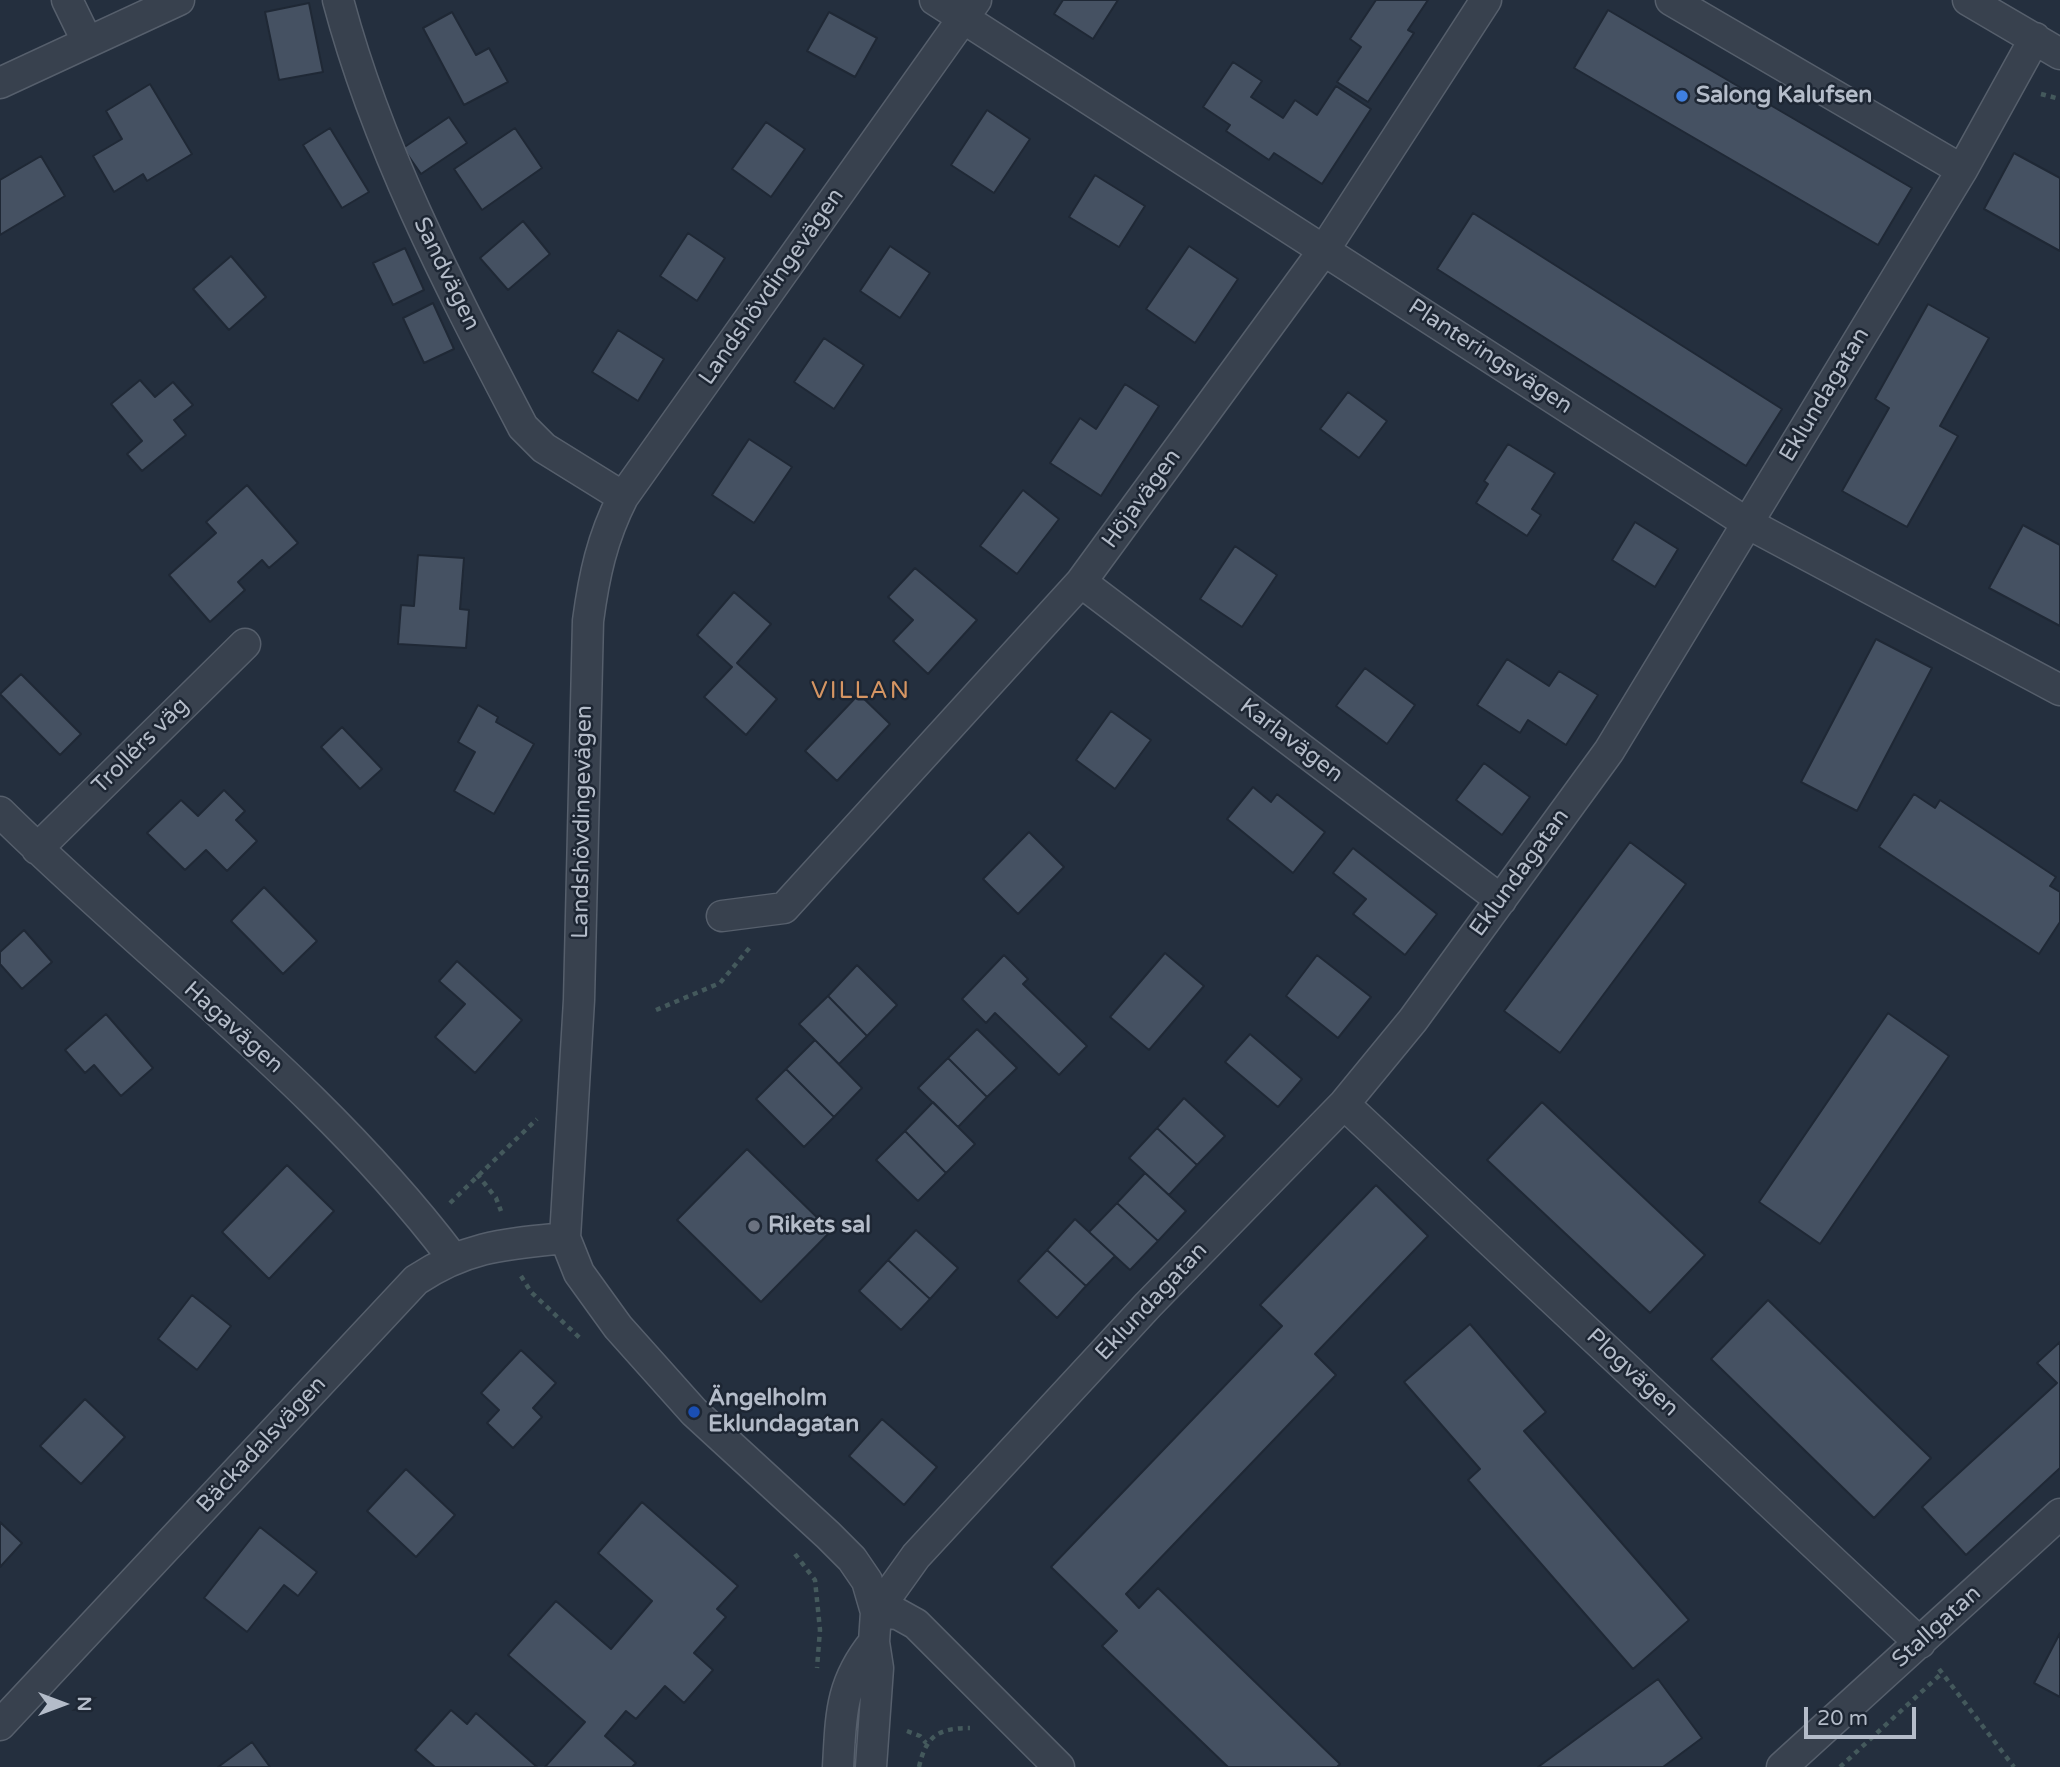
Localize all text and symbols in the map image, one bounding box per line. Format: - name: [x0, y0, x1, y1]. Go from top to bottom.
- place label: Salong Kalufsen: [1696, 82, 1872, 110]
- marker: Salong Kalufsen: [1674, 88, 1690, 104]
- street label: Landshövdingevägen: [694, 183, 850, 391]
- street label: Sandvägen: [407, 213, 485, 335]
- street label: Planteringsvägen: [1403, 294, 1577, 420]
- street label: Eklundagatan: [1774, 323, 1876, 467]
- street label: Höjavägen: [1097, 444, 1187, 554]
- district label: VILLAN: [812, 678, 910, 706]
- street label: Trollérs väg: [87, 692, 195, 800]
- street label: Karlavägen: [1234, 693, 1348, 789]
- street label: Landshövdingevägen: [567, 705, 599, 939]
- street label: Eklundagatan: [1464, 804, 1576, 942]
- street label: Hagavägen: [178, 976, 288, 1080]
- place label: Rikets sal: [768, 1212, 871, 1240]
- marker: Rikets sal: [746, 1218, 762, 1234]
- street label: Eklundagatan: [1090, 1237, 1214, 1367]
- street label: Plogvägen: [1580, 1323, 1684, 1423]
- street label: Bäckadalsvägen: [192, 1371, 332, 1519]
- place label: Ängelholm Eklundagatan: [708, 1385, 859, 1439]
- marker: Ängelholm Eklundagatan: [686, 1404, 702, 1420]
- street label: Stallgatan: [1887, 1580, 1987, 1674]
- north arrow: [28, 1669, 98, 1739]
- scale bar: [1808, 1694, 1920, 1738]
- text: N: [73, 1696, 95, 1712]
- text: 20 m: [1817, 1706, 1868, 1731]

